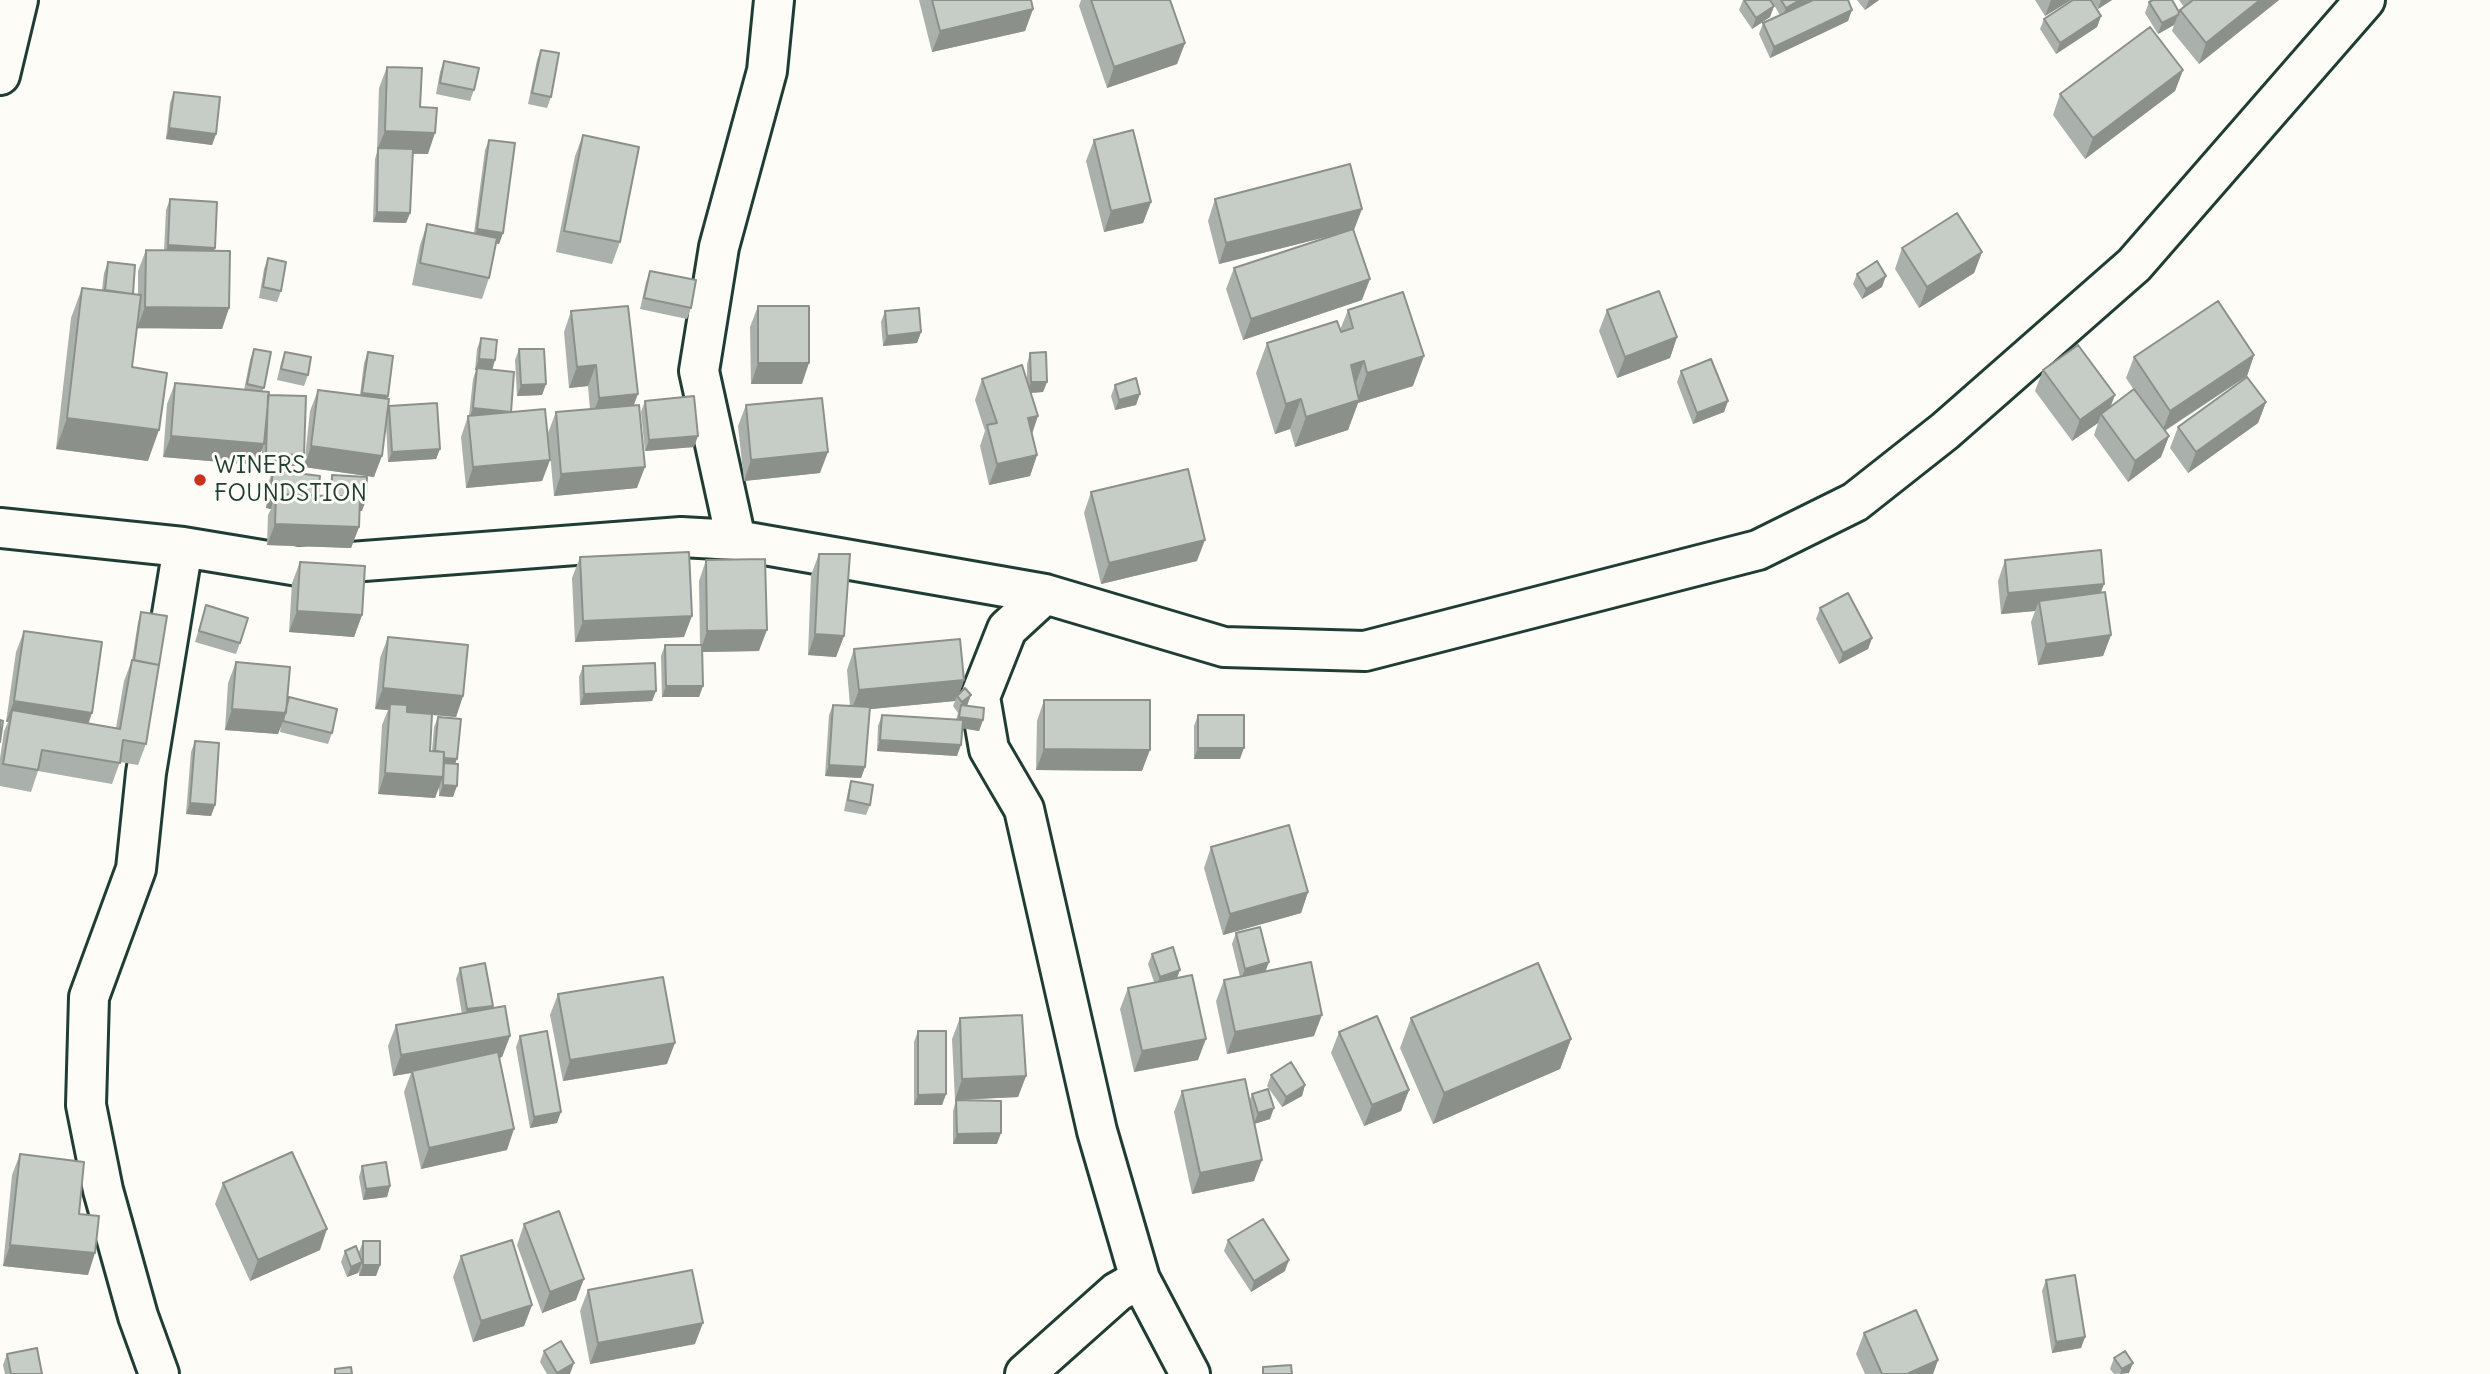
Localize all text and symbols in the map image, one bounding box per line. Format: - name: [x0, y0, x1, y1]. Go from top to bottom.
- place label: WINERS FOUNDSTION: [214, 452, 367, 508]
- marker: WINERS FOUNDSTION: [192, 472, 208, 488]

